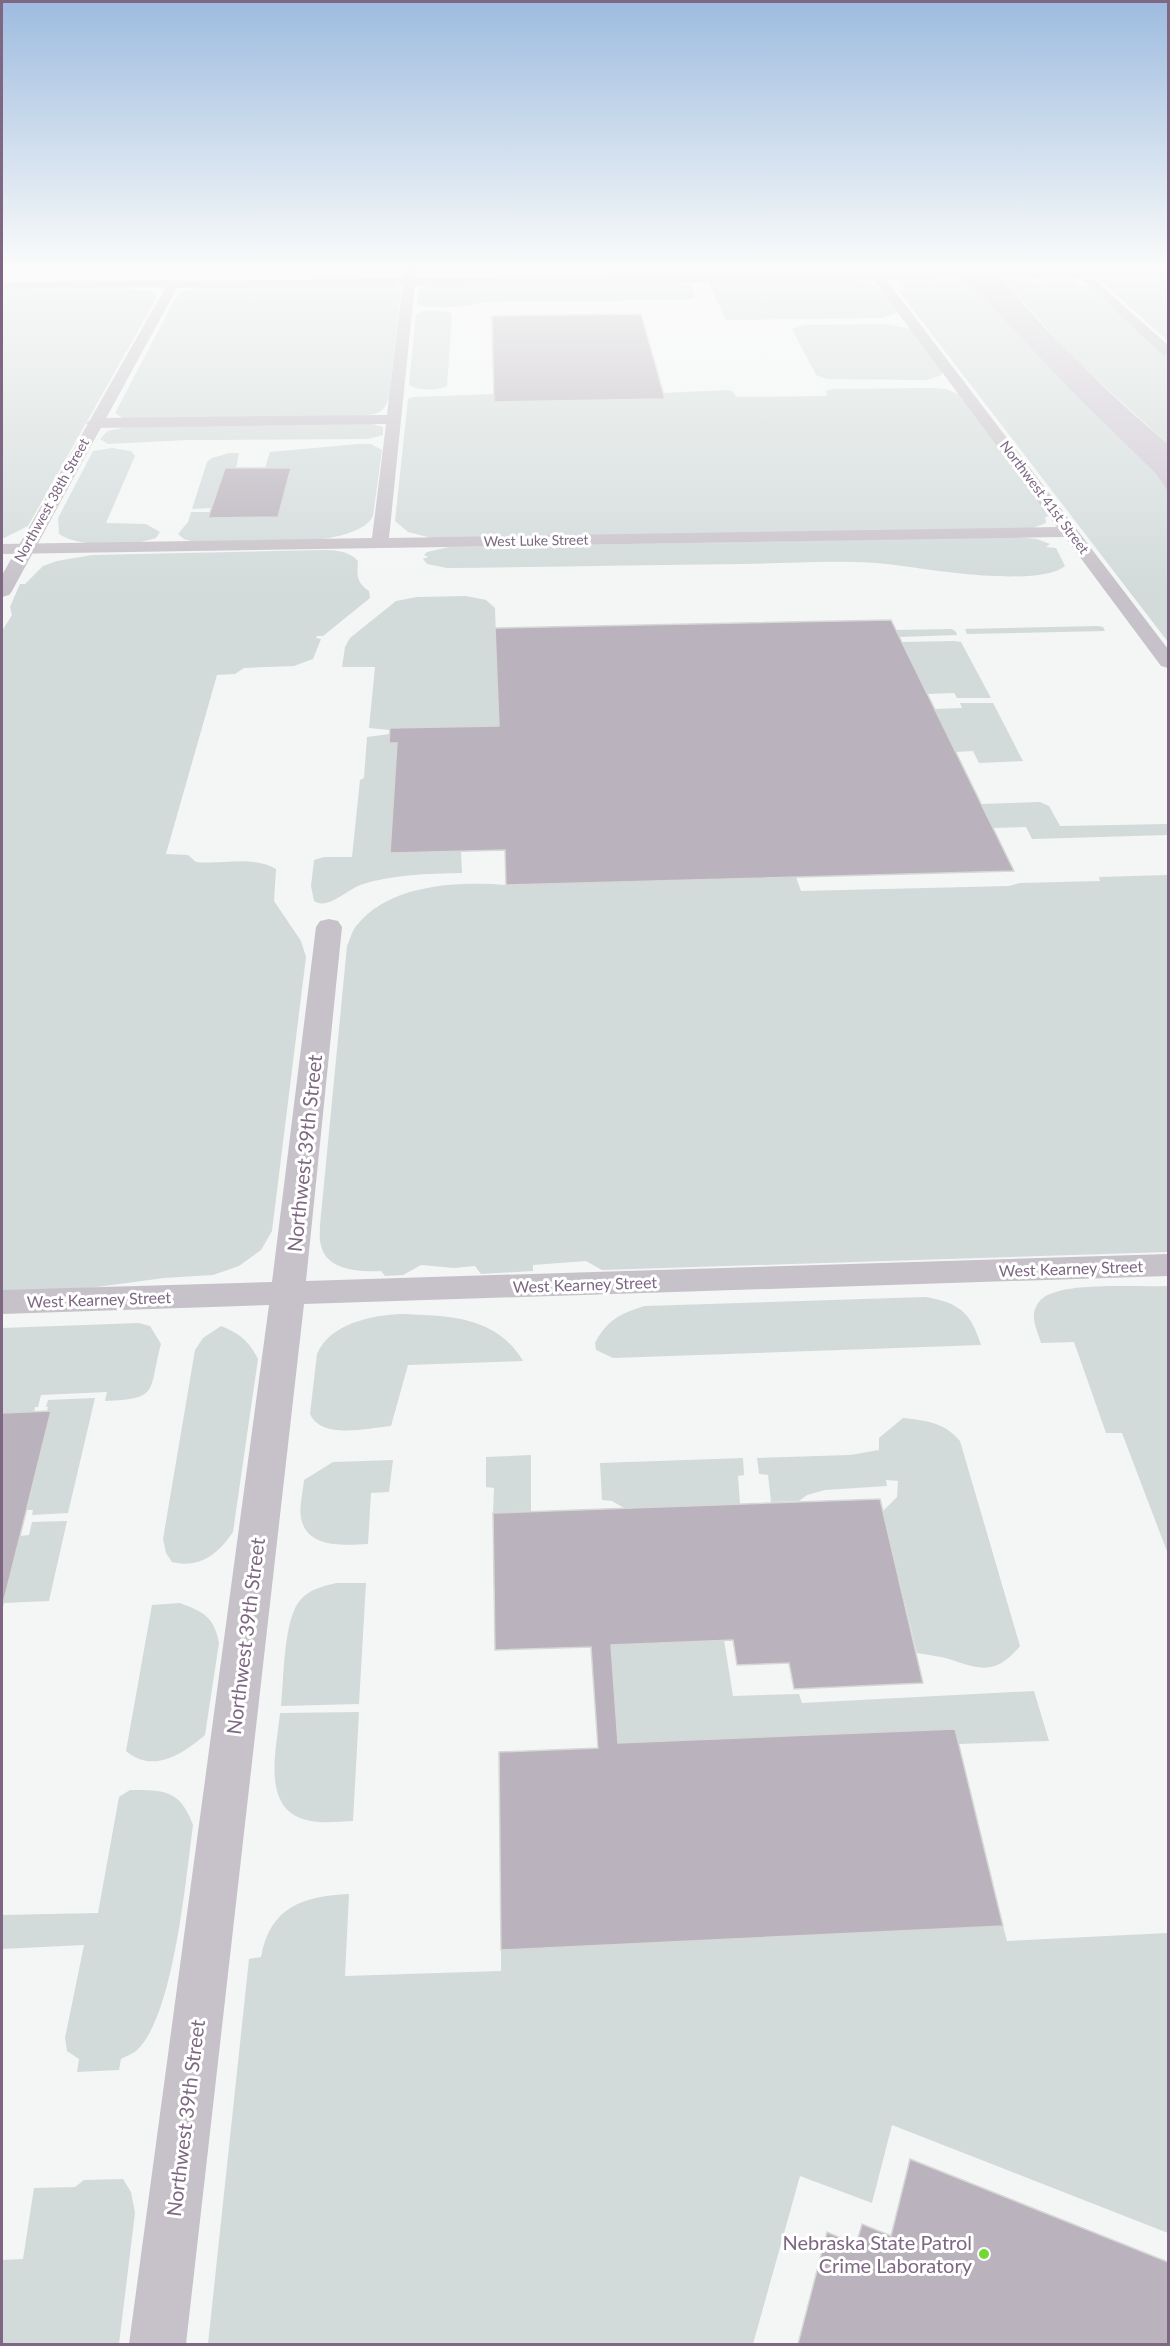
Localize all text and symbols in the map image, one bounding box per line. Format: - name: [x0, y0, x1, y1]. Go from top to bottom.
- street label: Northwest 38th Street: [10, 435, 92, 565]
- street label: Northwest 41st Street: [997, 437, 1093, 557]
- street label: West Luke Street: [483, 531, 589, 549]
- street label: Northwest 39th Street: [282, 1053, 326, 1253]
- street label: West Kearney Street: [999, 1256, 1144, 1280]
- street label: West Kearney Street: [513, 1272, 658, 1296]
- street label: West Kearney Street: [27, 1287, 172, 1311]
- street label: Northwest 39th Street: [221, 1536, 269, 1736]
- street label: Northwest 39th Street: [161, 2018, 209, 2218]
- place label: Nebraska State Patrol Crime Laboratory: [783, 2230, 973, 2277]
- marker: Nebraska State Patrol Crime Laboratory: [977, 2247, 991, 2261]

